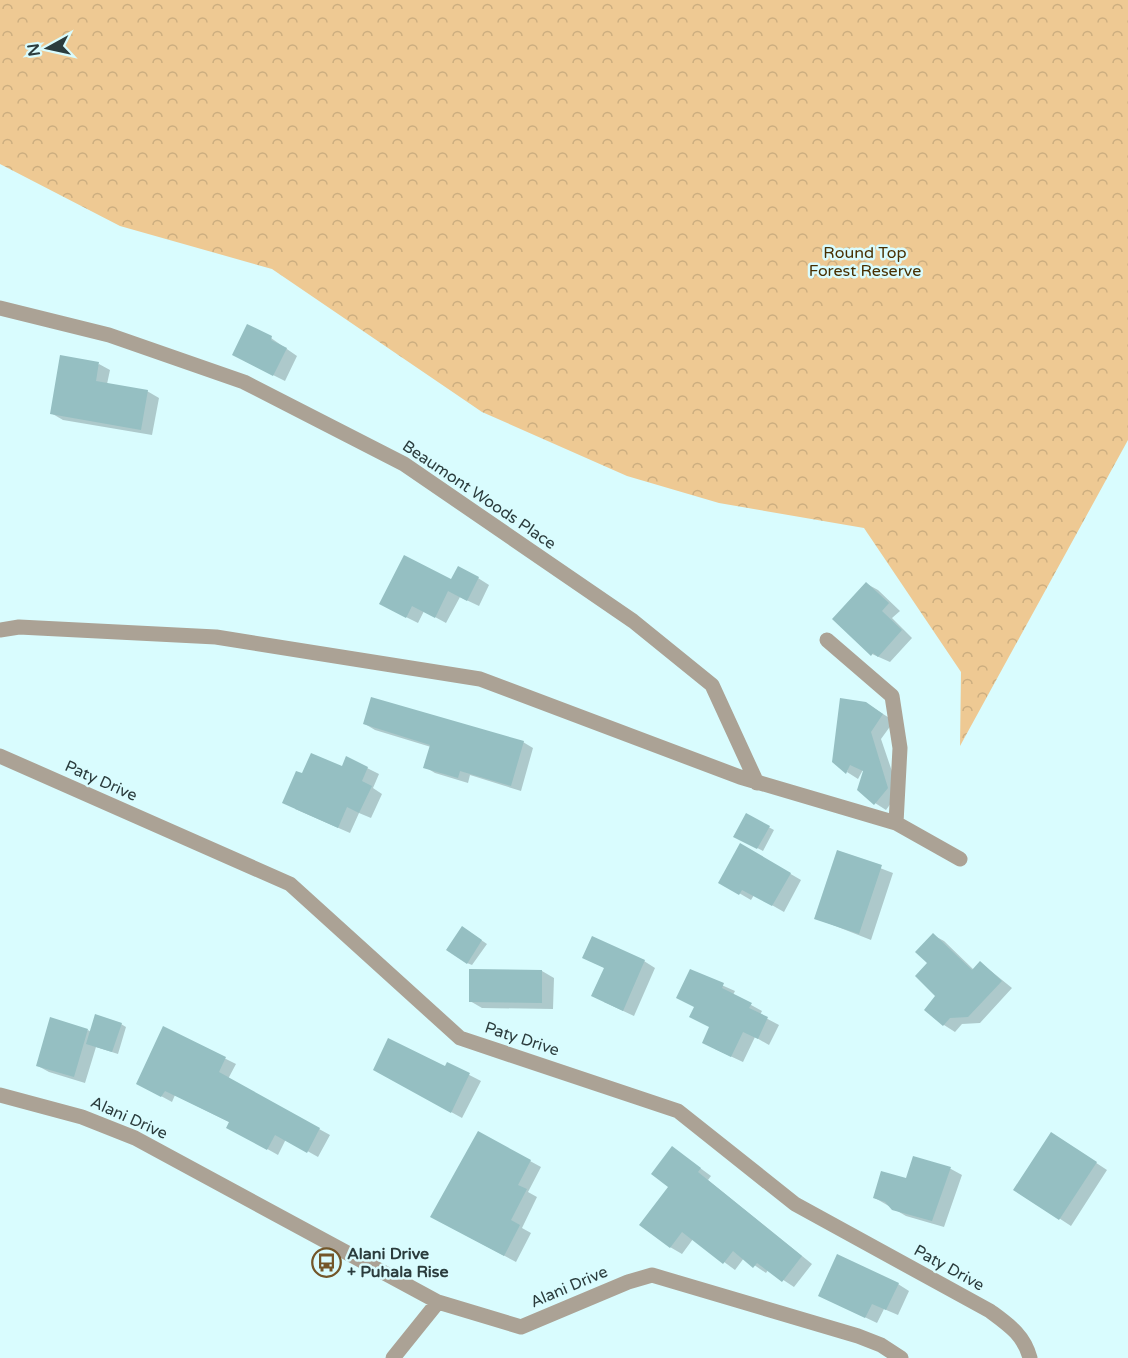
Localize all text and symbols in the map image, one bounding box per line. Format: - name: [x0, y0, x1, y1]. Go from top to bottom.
- north arrow: [18, 18, 78, 78]
- text: N: [23, 42, 45, 58]
- park label: Round Top Forest Reserve: [809, 243, 921, 281]
- street label: Beaumont Woods Place: [398, 436, 560, 554]
- street label: Paty Drive: [62, 756, 140, 806]
- street label: Paty Drive: [482, 1018, 562, 1060]
- street label: Alani Drive: [87, 1092, 171, 1144]
- street label: Paty Drive: [910, 1241, 988, 1295]
- place label: Alani Drive + Puhala Rise: [347, 1244, 449, 1282]
- bus stop icon: Alani Drive + Puhala Rise: [310, 1247, 342, 1279]
- street label: Alani Drive: [527, 1262, 611, 1312]

